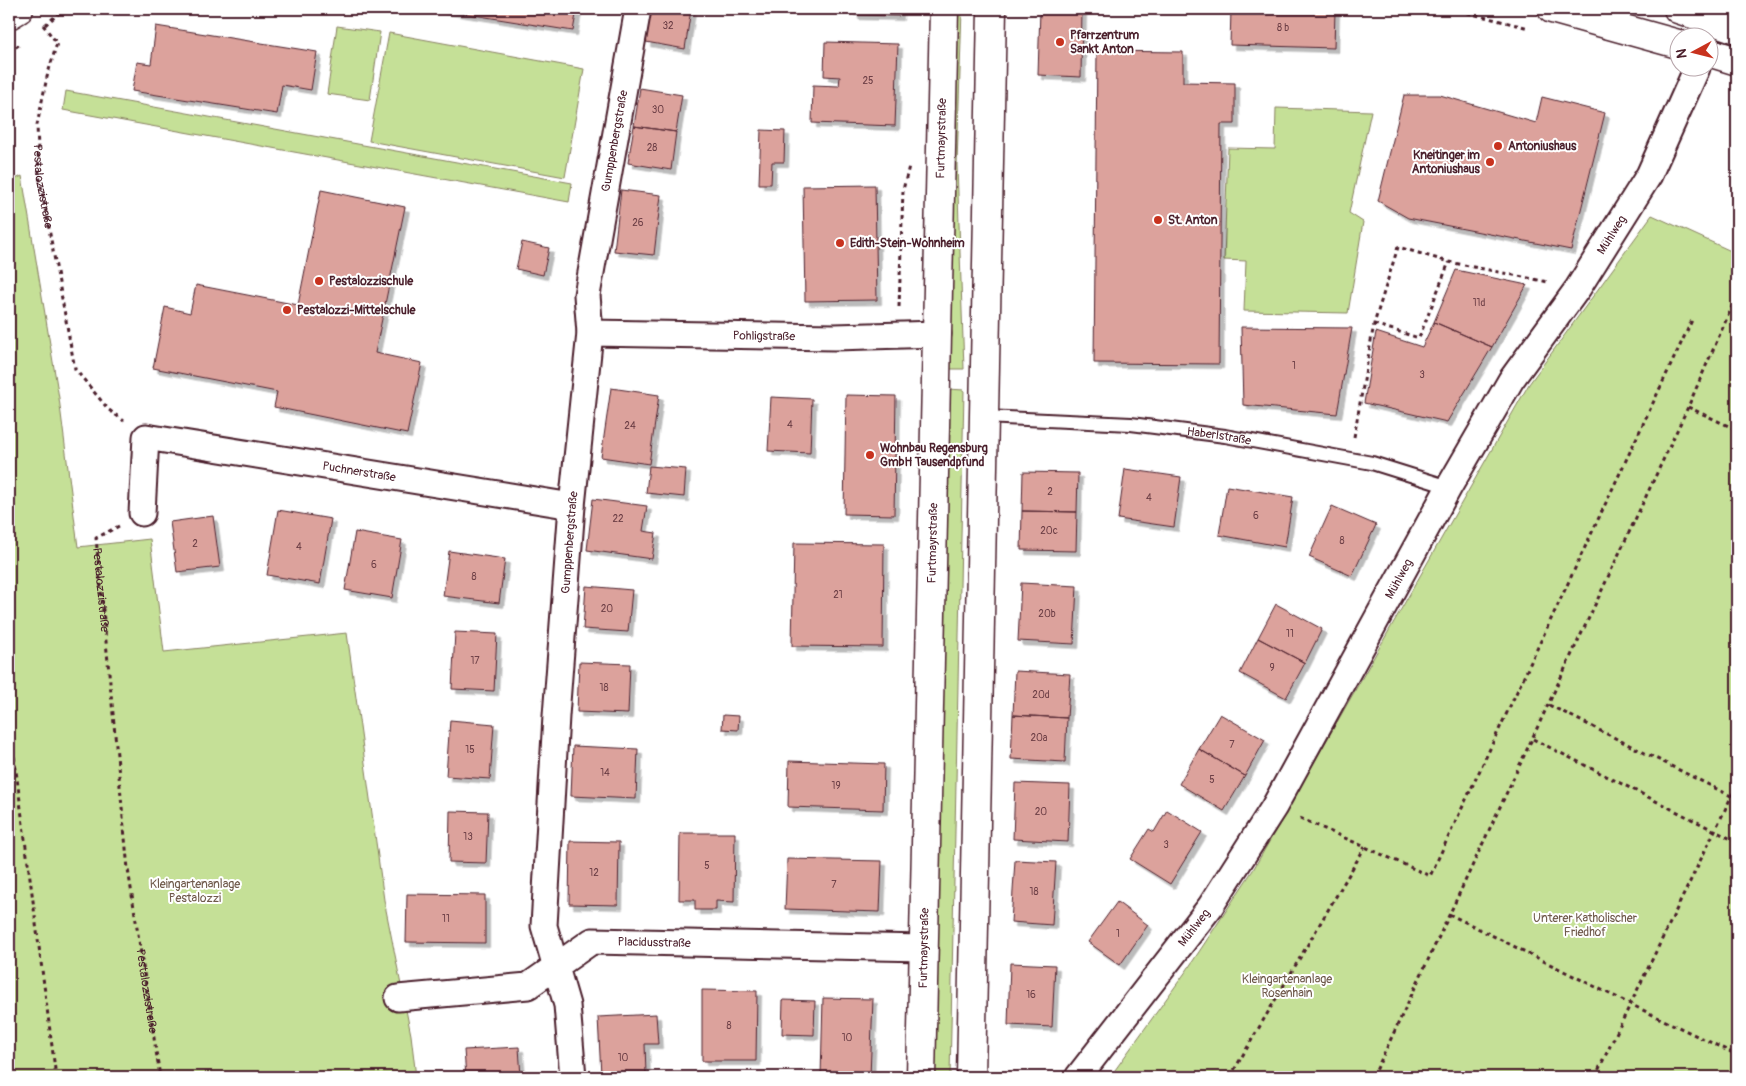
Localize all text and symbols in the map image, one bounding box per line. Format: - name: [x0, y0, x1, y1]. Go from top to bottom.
- house number: 32: [662, 20, 674, 32]
- house number: 8 b: [1277, 22, 1289, 34]
- place label: Pfarrzentrum Sankt Anton: [1070, 28, 1140, 57]
- north arrow: [1668, 28, 1718, 78]
- marker: Pfarrzentrum Sankt Anton: [1054, 36, 1066, 48]
- text: N: [1673, 48, 1691, 59]
- house number: 25: [862, 75, 874, 87]
- street label: Gumppenbergstraße: [598, 89, 631, 193]
- street label: Furtmayrstraße: [933, 98, 950, 179]
- house number: 30: [652, 104, 664, 116]
- place label: Antoniushaus: [1508, 139, 1577, 154]
- marker: Antoniushaus: [1492, 140, 1504, 152]
- house number: 28: [647, 142, 657, 154]
- street label: Pestalozzistraße: [30, 144, 56, 230]
- place label: Kneitinger im Antoniushaus: [1412, 148, 1481, 177]
- marker: Kneitinger im Antoniushaus: [1484, 156, 1496, 168]
- street label: Mühlweg: [1594, 212, 1629, 257]
- place label: St. Anton: [1168, 213, 1218, 228]
- marker: St. Anton: [1152, 214, 1164, 226]
- house number: 26: [632, 217, 644, 229]
- place label: Edith-Stein-Wohnheim: [850, 236, 965, 251]
- marker: Edith-Stein-Wohnheim: [834, 237, 846, 249]
- place label: Pestalozzischule: [329, 274, 414, 289]
- marker: Pestalozzischule: [313, 275, 325, 287]
- house number: 11d: [1473, 297, 1485, 309]
- place label: Pestalozzi-Mittelschule: [297, 303, 417, 318]
- marker: Pestalozzi-Mittelschule: [281, 304, 293, 316]
- street label: Pohligstraße: [733, 328, 795, 344]
- house number: 1: [1292, 360, 1296, 372]
- house number: 3: [1419, 369, 1425, 381]
- house number: 4: [787, 419, 793, 431]
- house number: 24: [624, 420, 636, 432]
- street label: Haberlstraße: [1186, 424, 1252, 448]
- place label: Wohnbau Regensburg GmbH Tausendpfund: [880, 441, 988, 470]
- marker: Wohnbau Regensburg GmbH Tausendpfund: [864, 449, 876, 461]
- street label: Puchnerstraße: [321, 458, 397, 485]
- house number: 2: [1047, 486, 1053, 498]
- street label: Gumppenbergstraße: [558, 490, 581, 594]
- house number: 4: [1146, 492, 1152, 504]
- street label: Furtmayrstraße: [924, 503, 941, 584]
- house number: 6: [1253, 510, 1259, 522]
- house number: 22: [612, 513, 624, 525]
- house number: 20c: [1040, 525, 1058, 537]
- house number: 8: [1339, 535, 1345, 547]
- house number: 2: [192, 538, 198, 550]
- house number: 4: [296, 541, 302, 553]
- street label: Pestalozzistraße: [89, 547, 113, 633]
- street label: Mühlweg: [1382, 556, 1416, 601]
- house number: 6: [371, 559, 377, 571]
- house number: 8: [471, 571, 477, 583]
- house number: 21: [833, 589, 843, 601]
- house number: 20: [601, 603, 613, 615]
- house number: 20b: [1038, 608, 1056, 620]
- house number: 11: [1286, 628, 1294, 640]
- house number: 17: [470, 655, 480, 667]
- house number: 9: [1269, 662, 1275, 674]
- house number: 18: [600, 682, 608, 694]
- house number: 20d: [1032, 689, 1050, 701]
- house number: 20a: [1030, 732, 1048, 744]
- house number: 7: [1229, 739, 1235, 751]
- house number: 15: [465, 744, 475, 756]
- house number: 14: [600, 767, 610, 779]
- house number: 5: [1209, 774, 1215, 786]
- house number: 19: [831, 780, 841, 792]
- house number: 20: [1035, 806, 1047, 818]
- house number: 13: [463, 831, 473, 843]
- house number: 3: [1163, 839, 1169, 851]
- house number: 5: [704, 860, 710, 872]
- house number: 12: [589, 867, 599, 879]
- park label: Kleingartenanlage Pestalozzi: [150, 877, 240, 906]
- house number: 7: [831, 879, 837, 891]
- house number: 18: [1030, 886, 1038, 898]
- street label: Mühlweg: [1175, 906, 1213, 949]
- street label: Furtmayrstraße: [915, 907, 932, 989]
- park label: Unterer Katholischer Friedhof: [1533, 911, 1638, 940]
- house number: 11: [442, 913, 450, 925]
- house number: 1: [1116, 928, 1120, 940]
- street label: Placidusstraße: [617, 934, 691, 951]
- street label: Pestalozzistraße: [133, 948, 161, 1034]
- park label: Kleingartenanlage Rosenhain: [1242, 972, 1332, 1001]
- house number: 16: [1026, 989, 1036, 1001]
- house number: 8: [726, 1020, 732, 1032]
- house number: 10: [842, 1032, 853, 1044]
- house number: 10: [618, 1052, 629, 1064]

